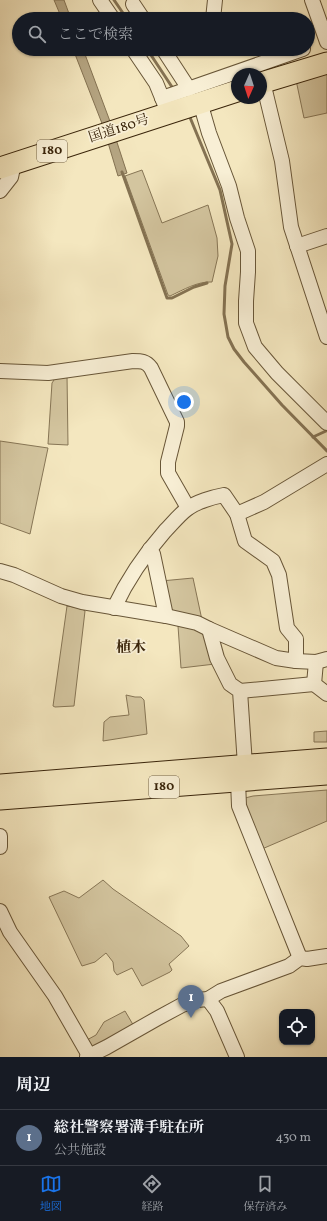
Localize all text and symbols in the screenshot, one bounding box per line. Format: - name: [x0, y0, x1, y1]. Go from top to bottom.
- search box: [12, 12, 315, 56]
- icon: search: [26, 23, 48, 45]
- text: ここで検索: [58, 25, 133, 46]
- north arrow: [231, 68, 267, 104]
- street label: 国道180号: [86, 110, 152, 148]
- road number: 180: [37, 140, 67, 162]
- your location: [174, 392, 194, 412]
- district label: 植木: [116, 638, 146, 659]
- road number: 180: [149, 776, 179, 798]
- pin: 1: [178, 985, 204, 1018]
- map controls: [279, 1009, 315, 1045]
- button: locate: [279, 1009, 315, 1045]
- text: 周辺: [16, 1074, 50, 1097]
- text: 総社警察署溝手駐在所: [54, 1118, 204, 1139]
- text: 1: [26, 1129, 32, 1147]
- text: 430 m: [275, 1129, 311, 1147]
- text: 公共施設: [54, 1142, 106, 1160]
- tab: 地図: [40, 1173, 62, 1215]
- tab: 経路: [141, 1173, 163, 1215]
- tab: 保存済み: [243, 1173, 287, 1215]

